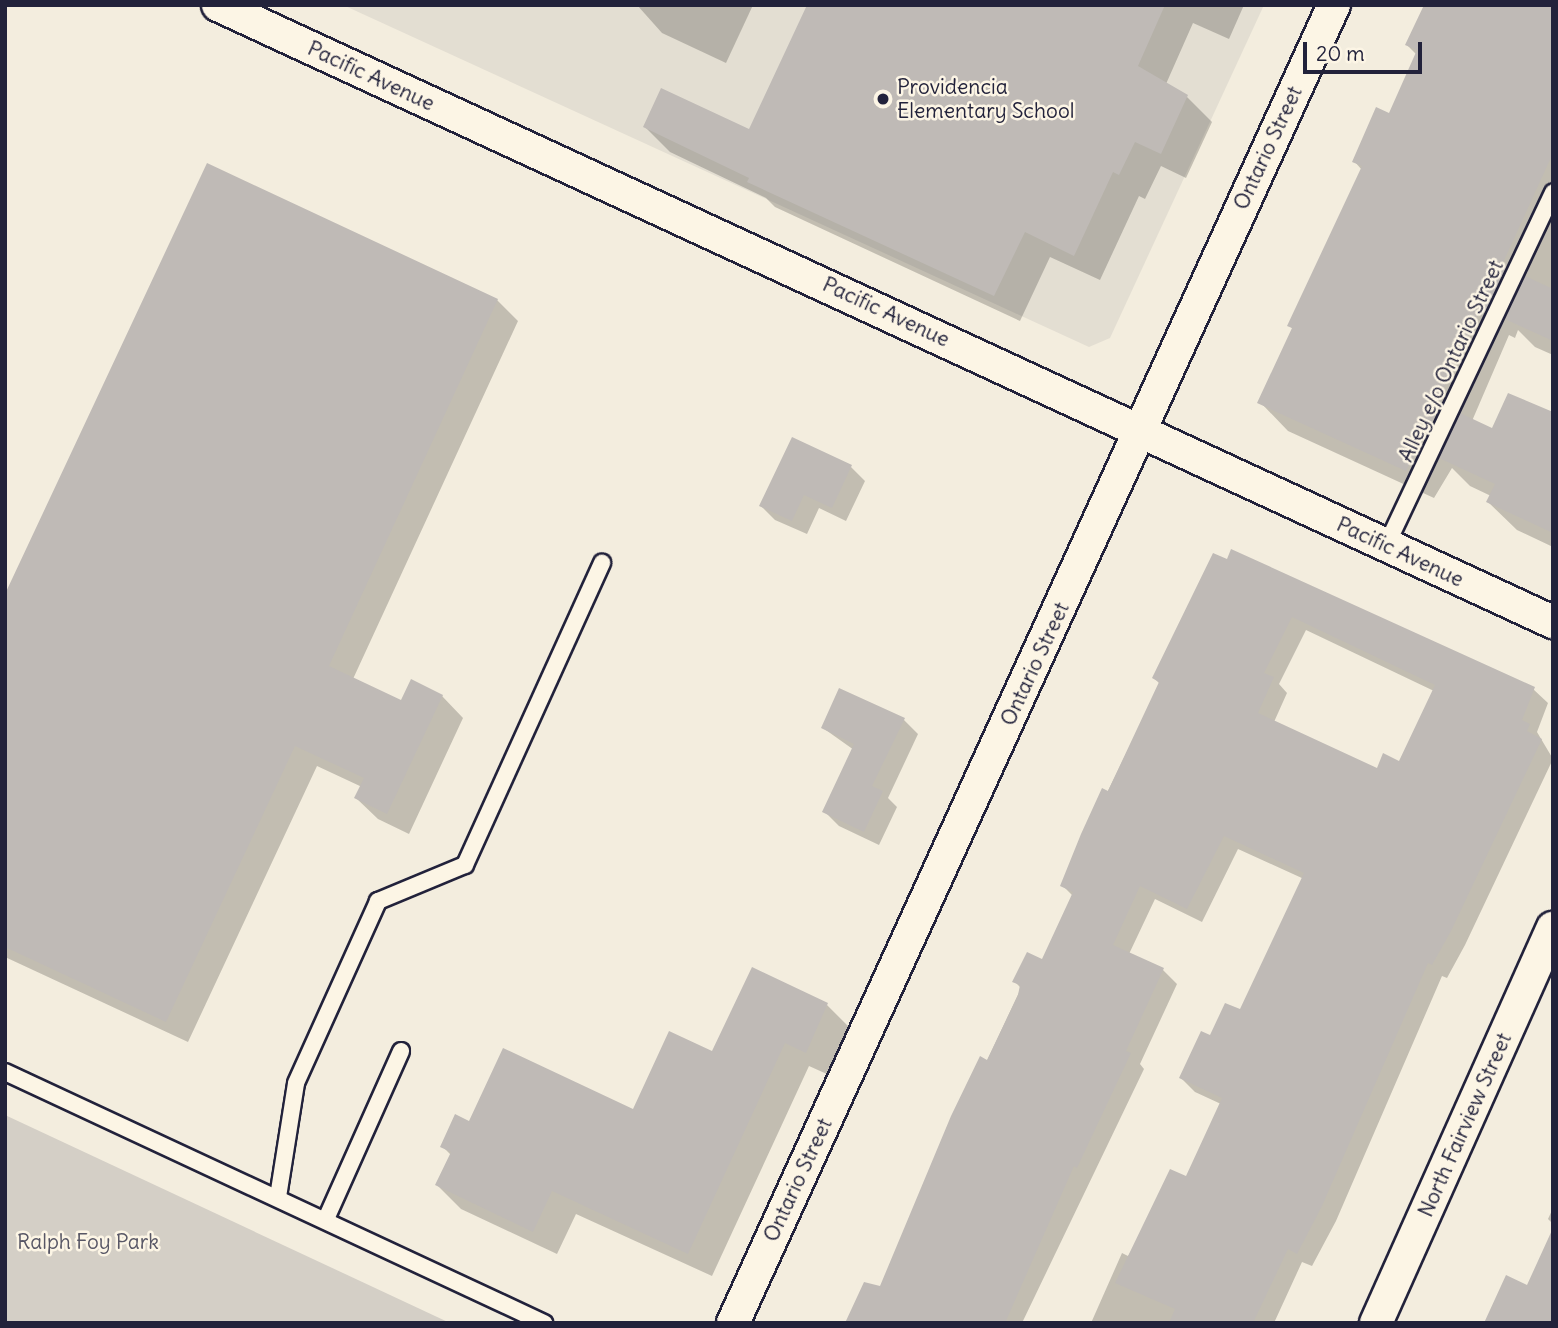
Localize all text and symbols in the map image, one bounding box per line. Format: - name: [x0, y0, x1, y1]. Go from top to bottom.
- scale bar: [1306, 28, 1425, 72]
- street label: Pacific Avenue: [304, 36, 438, 116]
- text: 20 m: [1316, 40, 1365, 67]
- place label: Providencia Elementary School: [897, 74, 1074, 124]
- street label: Ontario Street: [1228, 82, 1308, 214]
- marker: Providencia Elementary School: [875, 91, 891, 107]
- street label: Alley e/o Ontario Street: [1393, 256, 1509, 466]
- street label: Pacific Avenue: [819, 272, 953, 352]
- street label: Pacific Avenue: [1333, 512, 1467, 592]
- street label: Ontario Street: [995, 598, 1075, 730]
- street label: North Fairview Street: [1413, 1029, 1517, 1221]
- street label: Ontario Street: [758, 1114, 838, 1246]
- park label: Ralph Foy Park: [17, 1229, 159, 1255]

